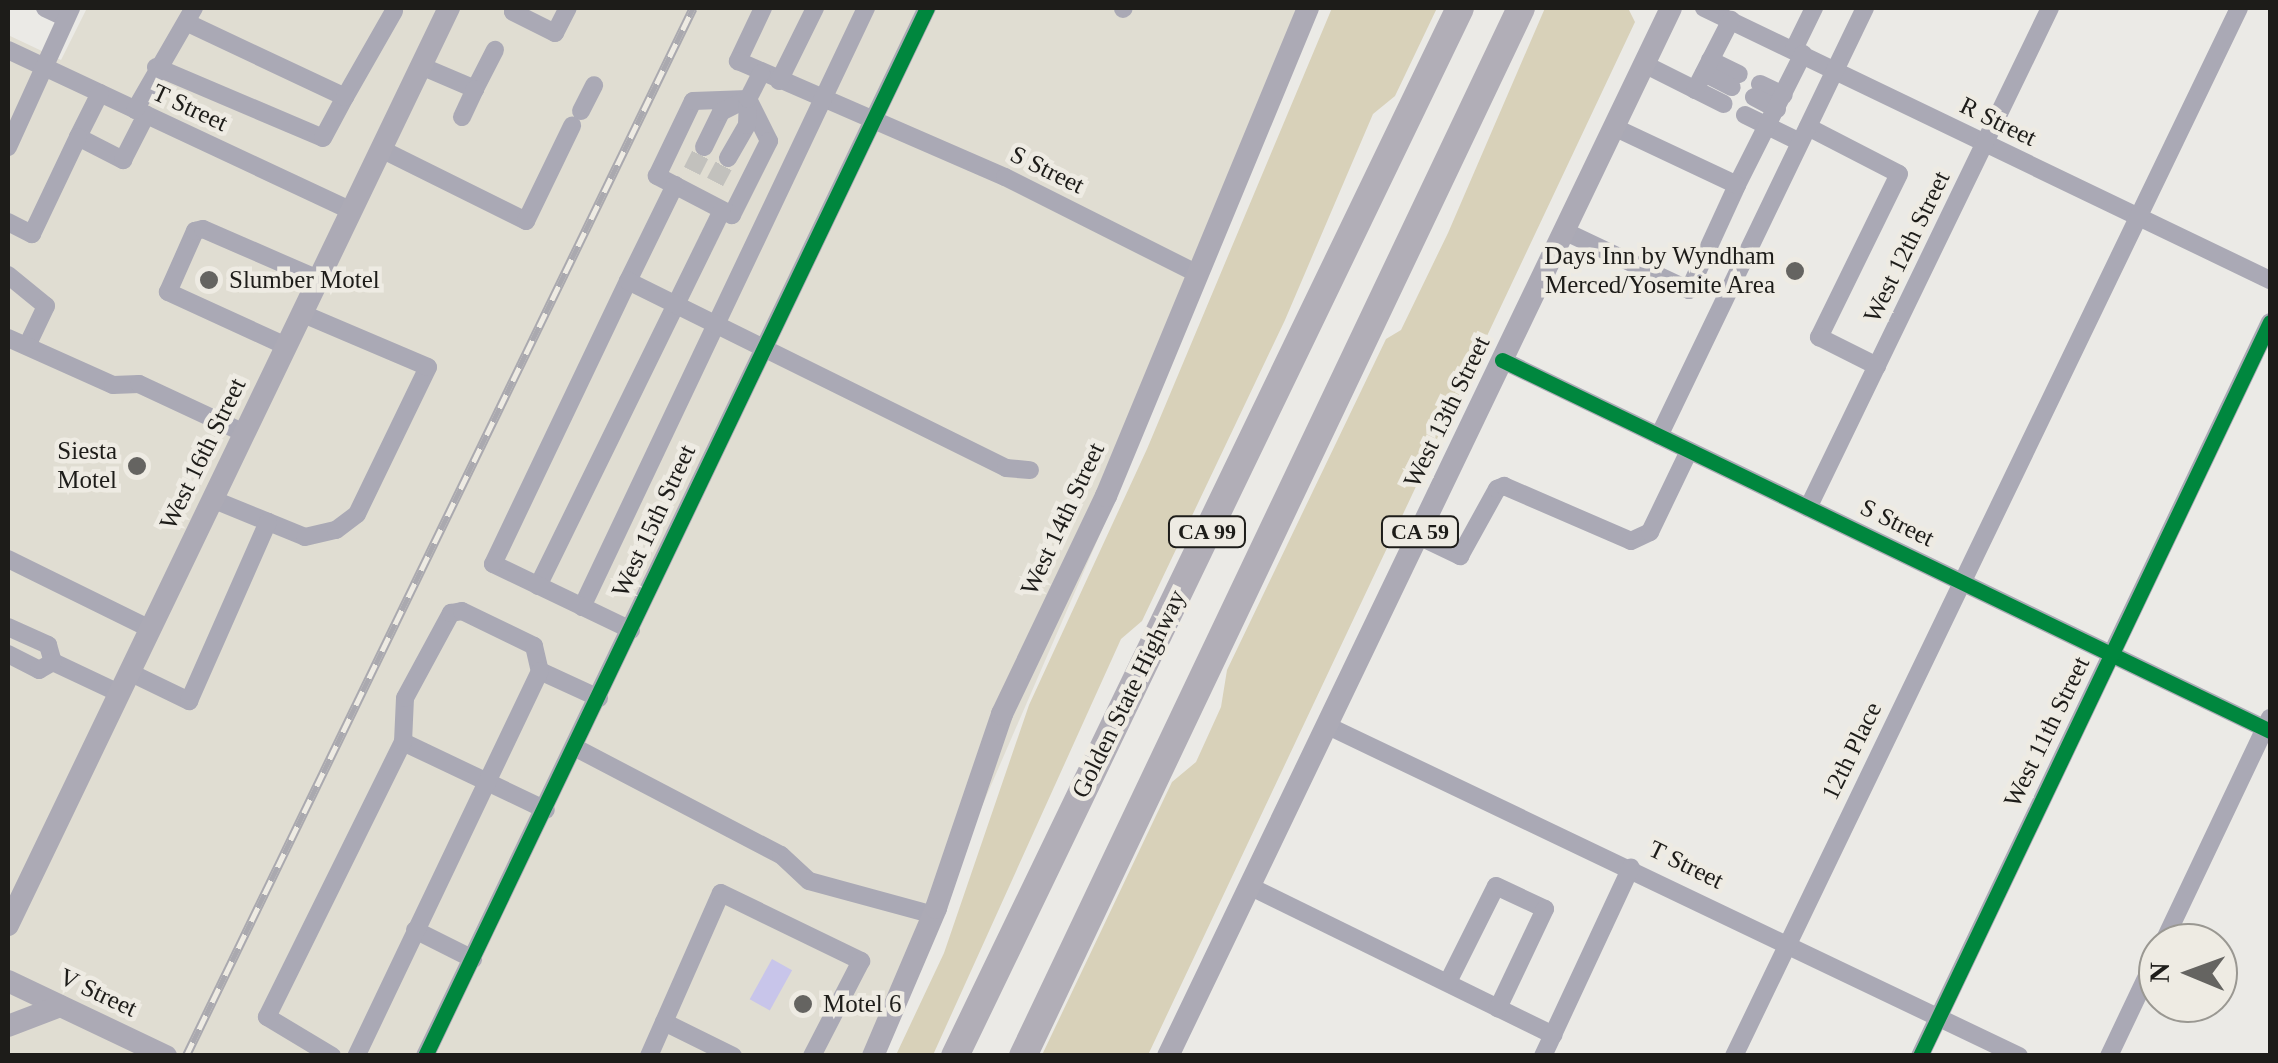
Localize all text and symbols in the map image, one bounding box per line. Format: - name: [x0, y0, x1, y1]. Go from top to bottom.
- street label: T Street: [147, 78, 233, 138]
- street label: R Street: [1955, 91, 2041, 153]
- street label: S Street: [1005, 139, 1089, 201]
- street label: West 12th Street: [1857, 166, 1957, 328]
- place label: Days Inn by Wyndham Merced/Yosemite Area: [1544, 242, 1775, 301]
- marker: Days Inn by Wyndham Merced/Yosemite Area: [1784, 260, 1806, 282]
- place label: Slumber Motel: [229, 265, 380, 295]
- marker: Slumber Motel: [198, 269, 220, 291]
- street label: West 13th Street: [1397, 331, 1497, 493]
- street label: West 16th Street: [153, 373, 253, 535]
- place label: Siesta Motel: [57, 437, 117, 496]
- street label: West 14th Street: [1015, 438, 1111, 600]
- street label: West 15th Street: [606, 440, 702, 602]
- marker: Siesta Motel: [126, 455, 148, 477]
- street label: S Street: [1855, 492, 1939, 554]
- road number: CA 99: [1167, 515, 1247, 549]
- road number: CA 59: [1380, 515, 1460, 549]
- street label: Golden State Highway: [1066, 585, 1192, 803]
- street label: West 11th Street: [1998, 652, 2096, 812]
- street label: 12th Place: [1816, 697, 1888, 805]
- street label: T Street: [1644, 834, 1728, 896]
- north arrow: [2138, 923, 2238, 1023]
- street label: V Street: [54, 962, 142, 1024]
- text: N: [2144, 962, 2175, 983]
- place label: Motel 6: [823, 989, 901, 1019]
- marker: Motel 6: [792, 993, 814, 1015]

